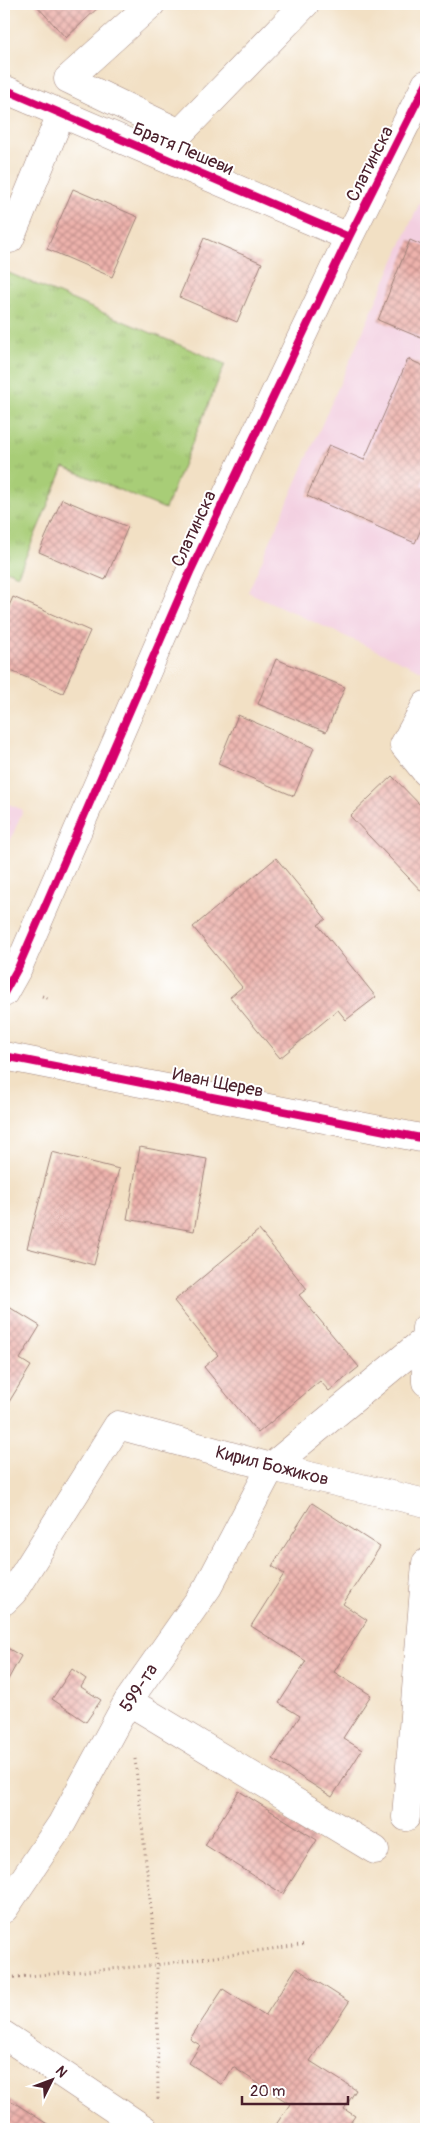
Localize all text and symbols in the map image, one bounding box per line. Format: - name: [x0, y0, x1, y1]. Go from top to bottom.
- street label: Братя Пешеви: [129, 117, 237, 181]
- street label: Слатинска: [341, 122, 399, 206]
- street label: Слатинска: [166, 487, 222, 571]
- street label: Иван Щерев: [171, 1063, 265, 1103]
- street label: Кирил Божиков: [213, 1441, 331, 1491]
- street label: 599-та: [115, 1659, 163, 1717]
- north arrow: [28, 2056, 78, 2106]
- text: N: [52, 2062, 71, 2081]
- scale bar: [242, 2073, 349, 2105]
- text: 20 m: [250, 2082, 285, 2101]

